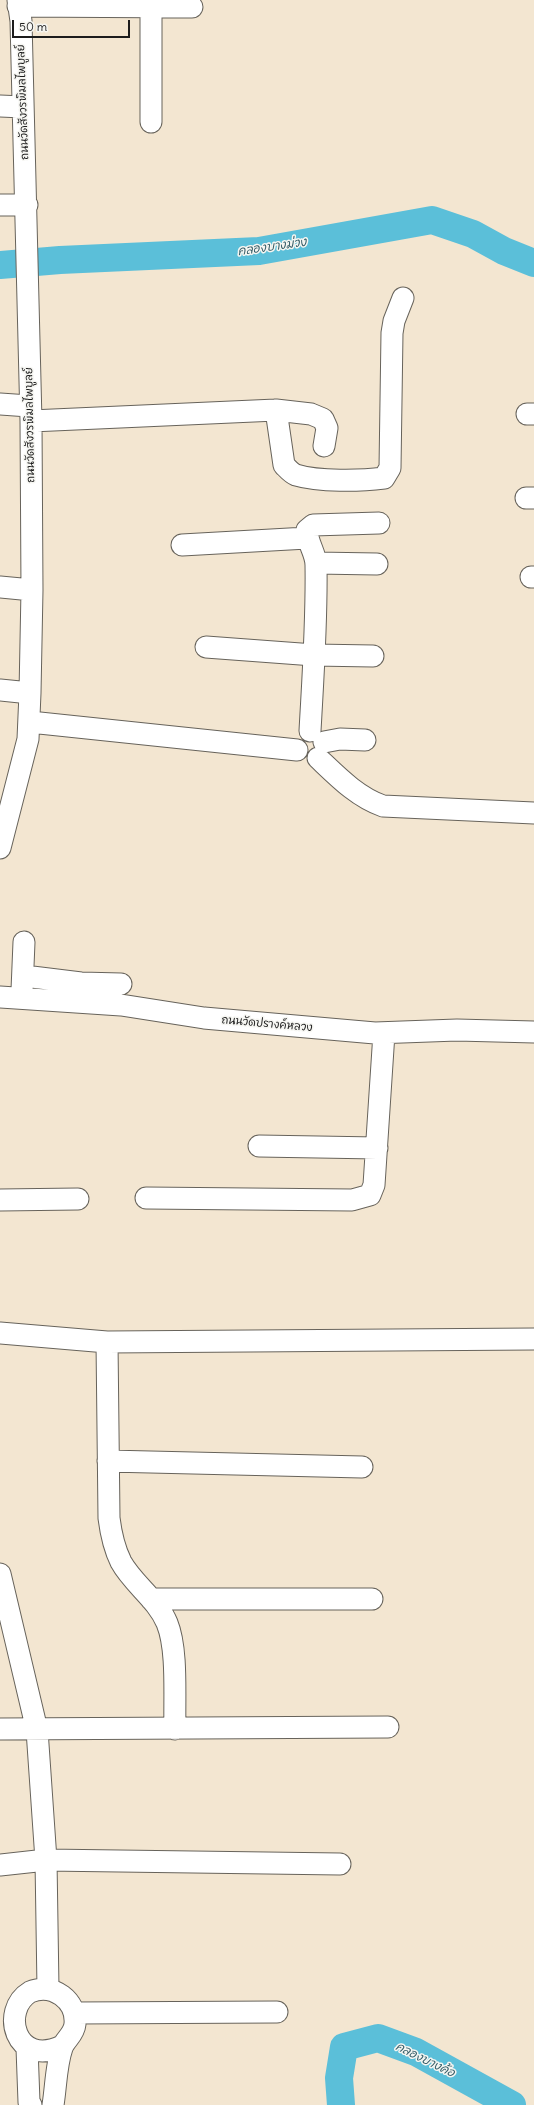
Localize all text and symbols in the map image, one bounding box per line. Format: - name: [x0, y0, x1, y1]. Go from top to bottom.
- scale bar: [14, 12, 132, 38]
- text: 50 m: [19, 19, 47, 34]
- street label: ถนนวัดสังวรพิมลไพบูลย์: [14, 44, 32, 160]
- water label: คลองบางม่วง: [237, 235, 307, 259]
- street label: ถนนวัดสังวรพิมลไพบูลย์: [22, 367, 38, 483]
- street label: ถนนวัดปรางค์หลวง: [221, 1013, 313, 1035]
- water label: คลองบางค้อ: [393, 2039, 457, 2081]

